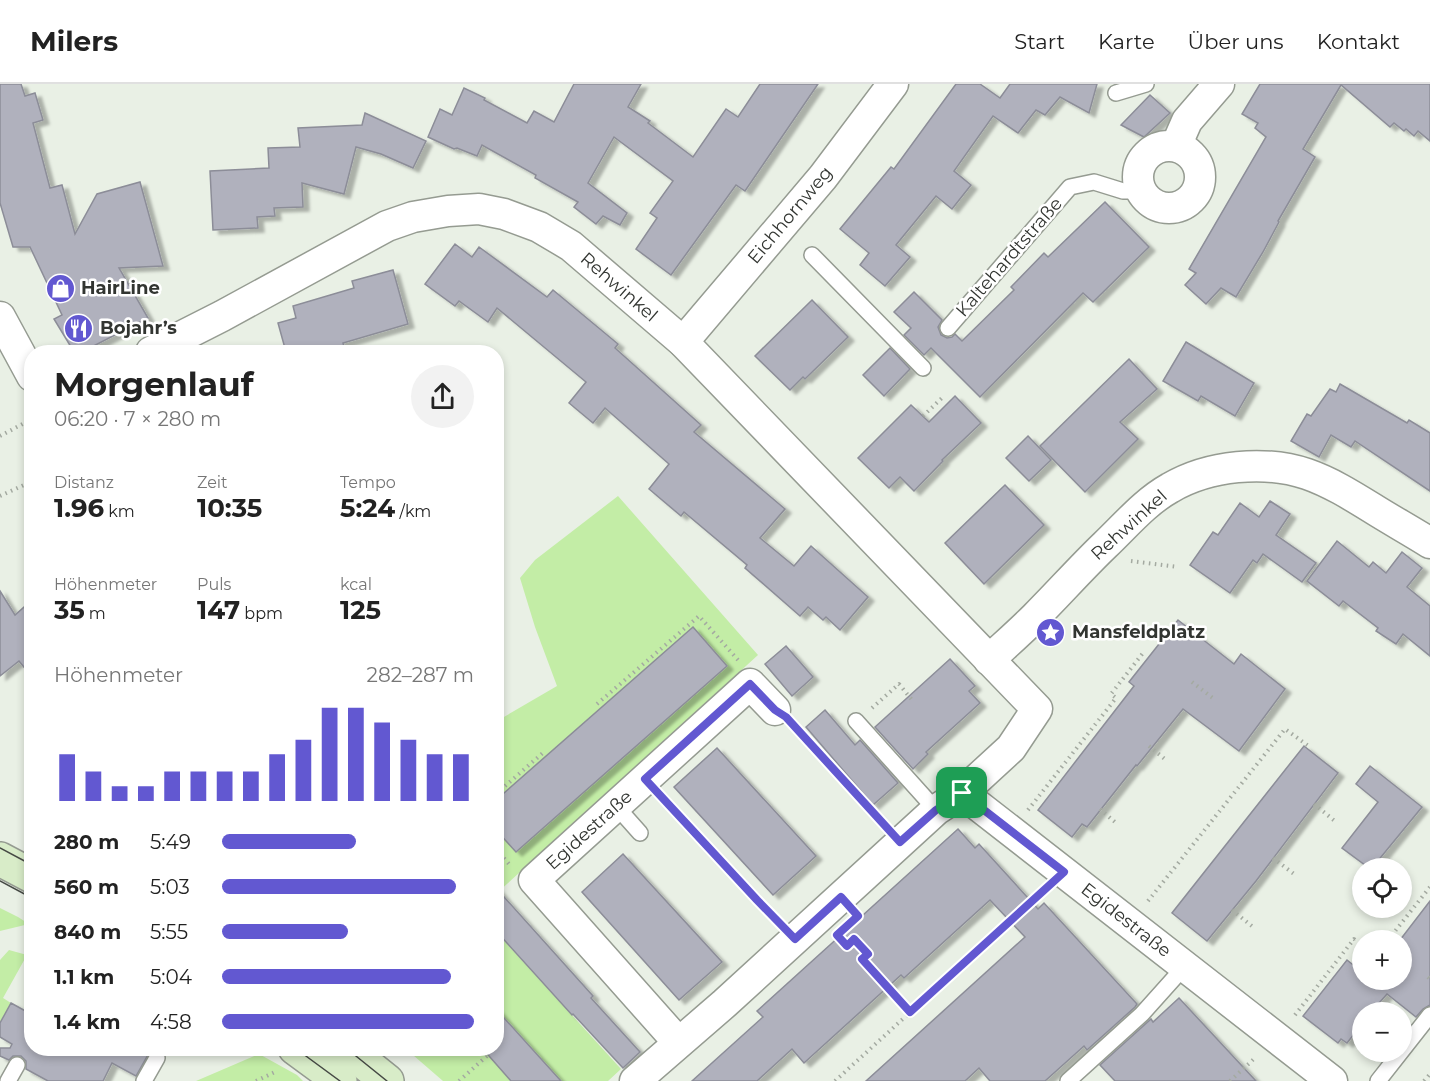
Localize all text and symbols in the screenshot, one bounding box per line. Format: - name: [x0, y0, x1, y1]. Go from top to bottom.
- text: Milers: [30, 24, 118, 58]
- text: Start: [1014, 29, 1065, 54]
- text: Karte: [1098, 29, 1155, 54]
- text: Über uns: [1188, 29, 1284, 54]
- text: Kontakt: [1317, 29, 1400, 54]
- street label: Eichhornweg: [743, 162, 837, 268]
- street label: Kaltehardtstraße: [951, 193, 1067, 321]
- street label: Rehwinkel: [576, 248, 662, 326]
- shop icon: HairLine: [44, 272, 76, 304]
- place label: HairLine: [81, 277, 160, 299]
- restaurant icon: Bojahr’s: [63, 312, 95, 344]
- place label: Bojahr’s: [100, 317, 177, 339]
- text: Morgenlauf: [54, 364, 254, 404]
- button: share: [411, 365, 474, 428]
- text: 06:20 · 7 × 280 m: [54, 407, 221, 431]
- text: Distanz: [54, 473, 114, 492]
- text: Zeit: [197, 473, 228, 492]
- text: Tempo: [340, 473, 396, 492]
- street label: Rehwinkel: [1086, 485, 1172, 565]
- text: 1.96: [54, 492, 104, 524]
- text: 10:35: [197, 492, 262, 524]
- text: 5:24: [340, 492, 395, 524]
- text: km: [104, 502, 135, 521]
- text: /km: [395, 502, 431, 521]
- text: Höhenmeter: [54, 575, 157, 594]
- text: Puls: [197, 575, 231, 594]
- text: kcal: [340, 575, 372, 594]
- text: 35: [54, 594, 85, 626]
- text: 147: [197, 594, 240, 626]
- text: 125: [340, 594, 381, 626]
- text: m: [85, 604, 106, 623]
- text: bpm: [240, 604, 283, 623]
- place icon: Mansfeldplatz: [1035, 616, 1067, 648]
- place label: Mansfeldplatz: [1072, 621, 1205, 643]
- text: Höhenmeter: [54, 663, 183, 687]
- text: 282–287 m: [367, 663, 474, 687]
- pin: [936, 767, 987, 818]
- icon: arrive: [945, 776, 978, 809]
- street label: Egidestraße: [541, 786, 637, 874]
- text: 280 m: [54, 830, 119, 854]
- text: 5:49: [150, 830, 191, 854]
- map controls: [1352, 858, 1412, 1062]
- button: locate: [1352, 858, 1412, 918]
- text: 560 m: [54, 875, 119, 899]
- text: 5:03: [150, 875, 190, 899]
- street label: Egidestraße: [1077, 878, 1176, 962]
- text: 840 m: [54, 920, 121, 944]
- text: 5:55: [150, 920, 188, 944]
- button: +: [1352, 930, 1412, 990]
- text: 1.1 km: [54, 965, 114, 989]
- text: 5:04: [150, 965, 192, 989]
- button: −: [1352, 1002, 1412, 1062]
- text: 1.4 km: [54, 1010, 121, 1034]
- text: 4:58: [150, 1010, 192, 1034]

